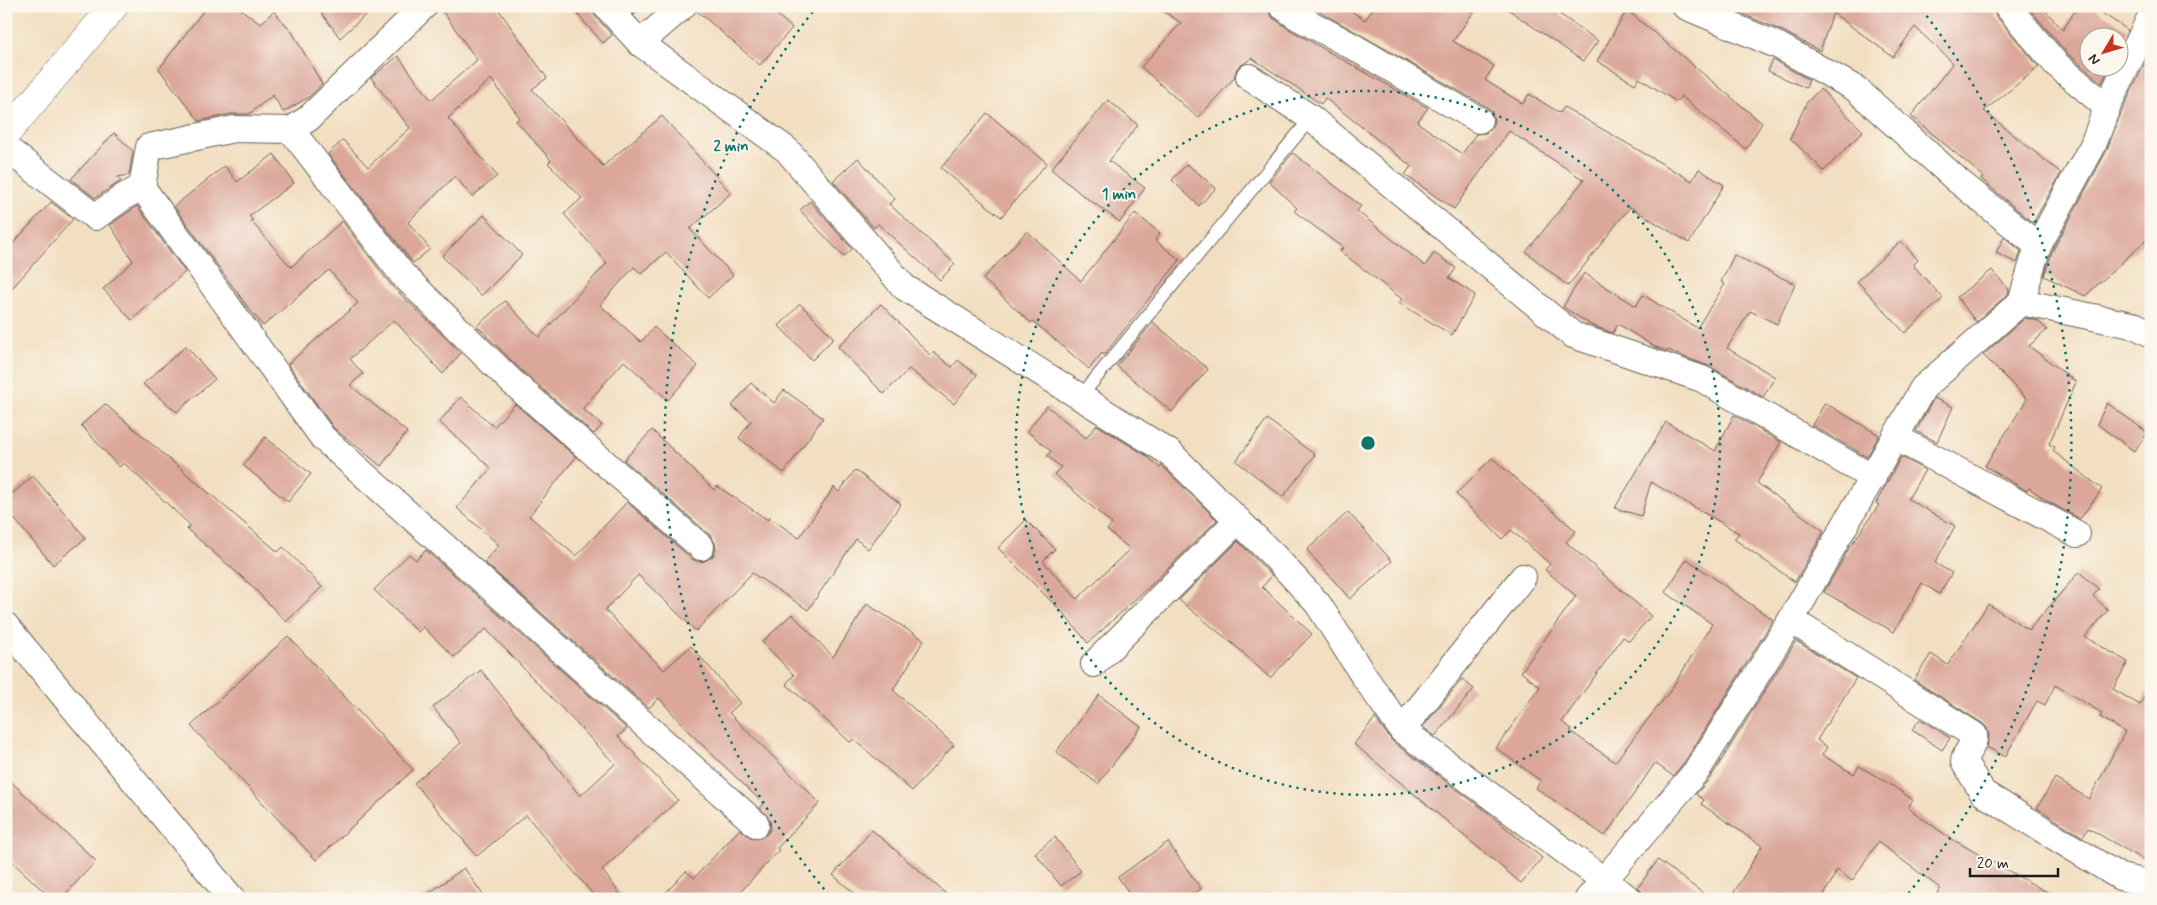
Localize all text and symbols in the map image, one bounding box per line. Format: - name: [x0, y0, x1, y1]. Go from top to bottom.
- north arrow: [2080, 28, 2130, 78]
- text: N: [2085, 50, 2105, 69]
- text: 2 min: [713, 137, 749, 157]
- text: 1 min: [1102, 185, 1136, 205]
- centre of rings: [1359, 434, 1377, 452]
- scale bar: [1970, 845, 2057, 877]
- text: 20 m: [1977, 854, 2009, 874]

